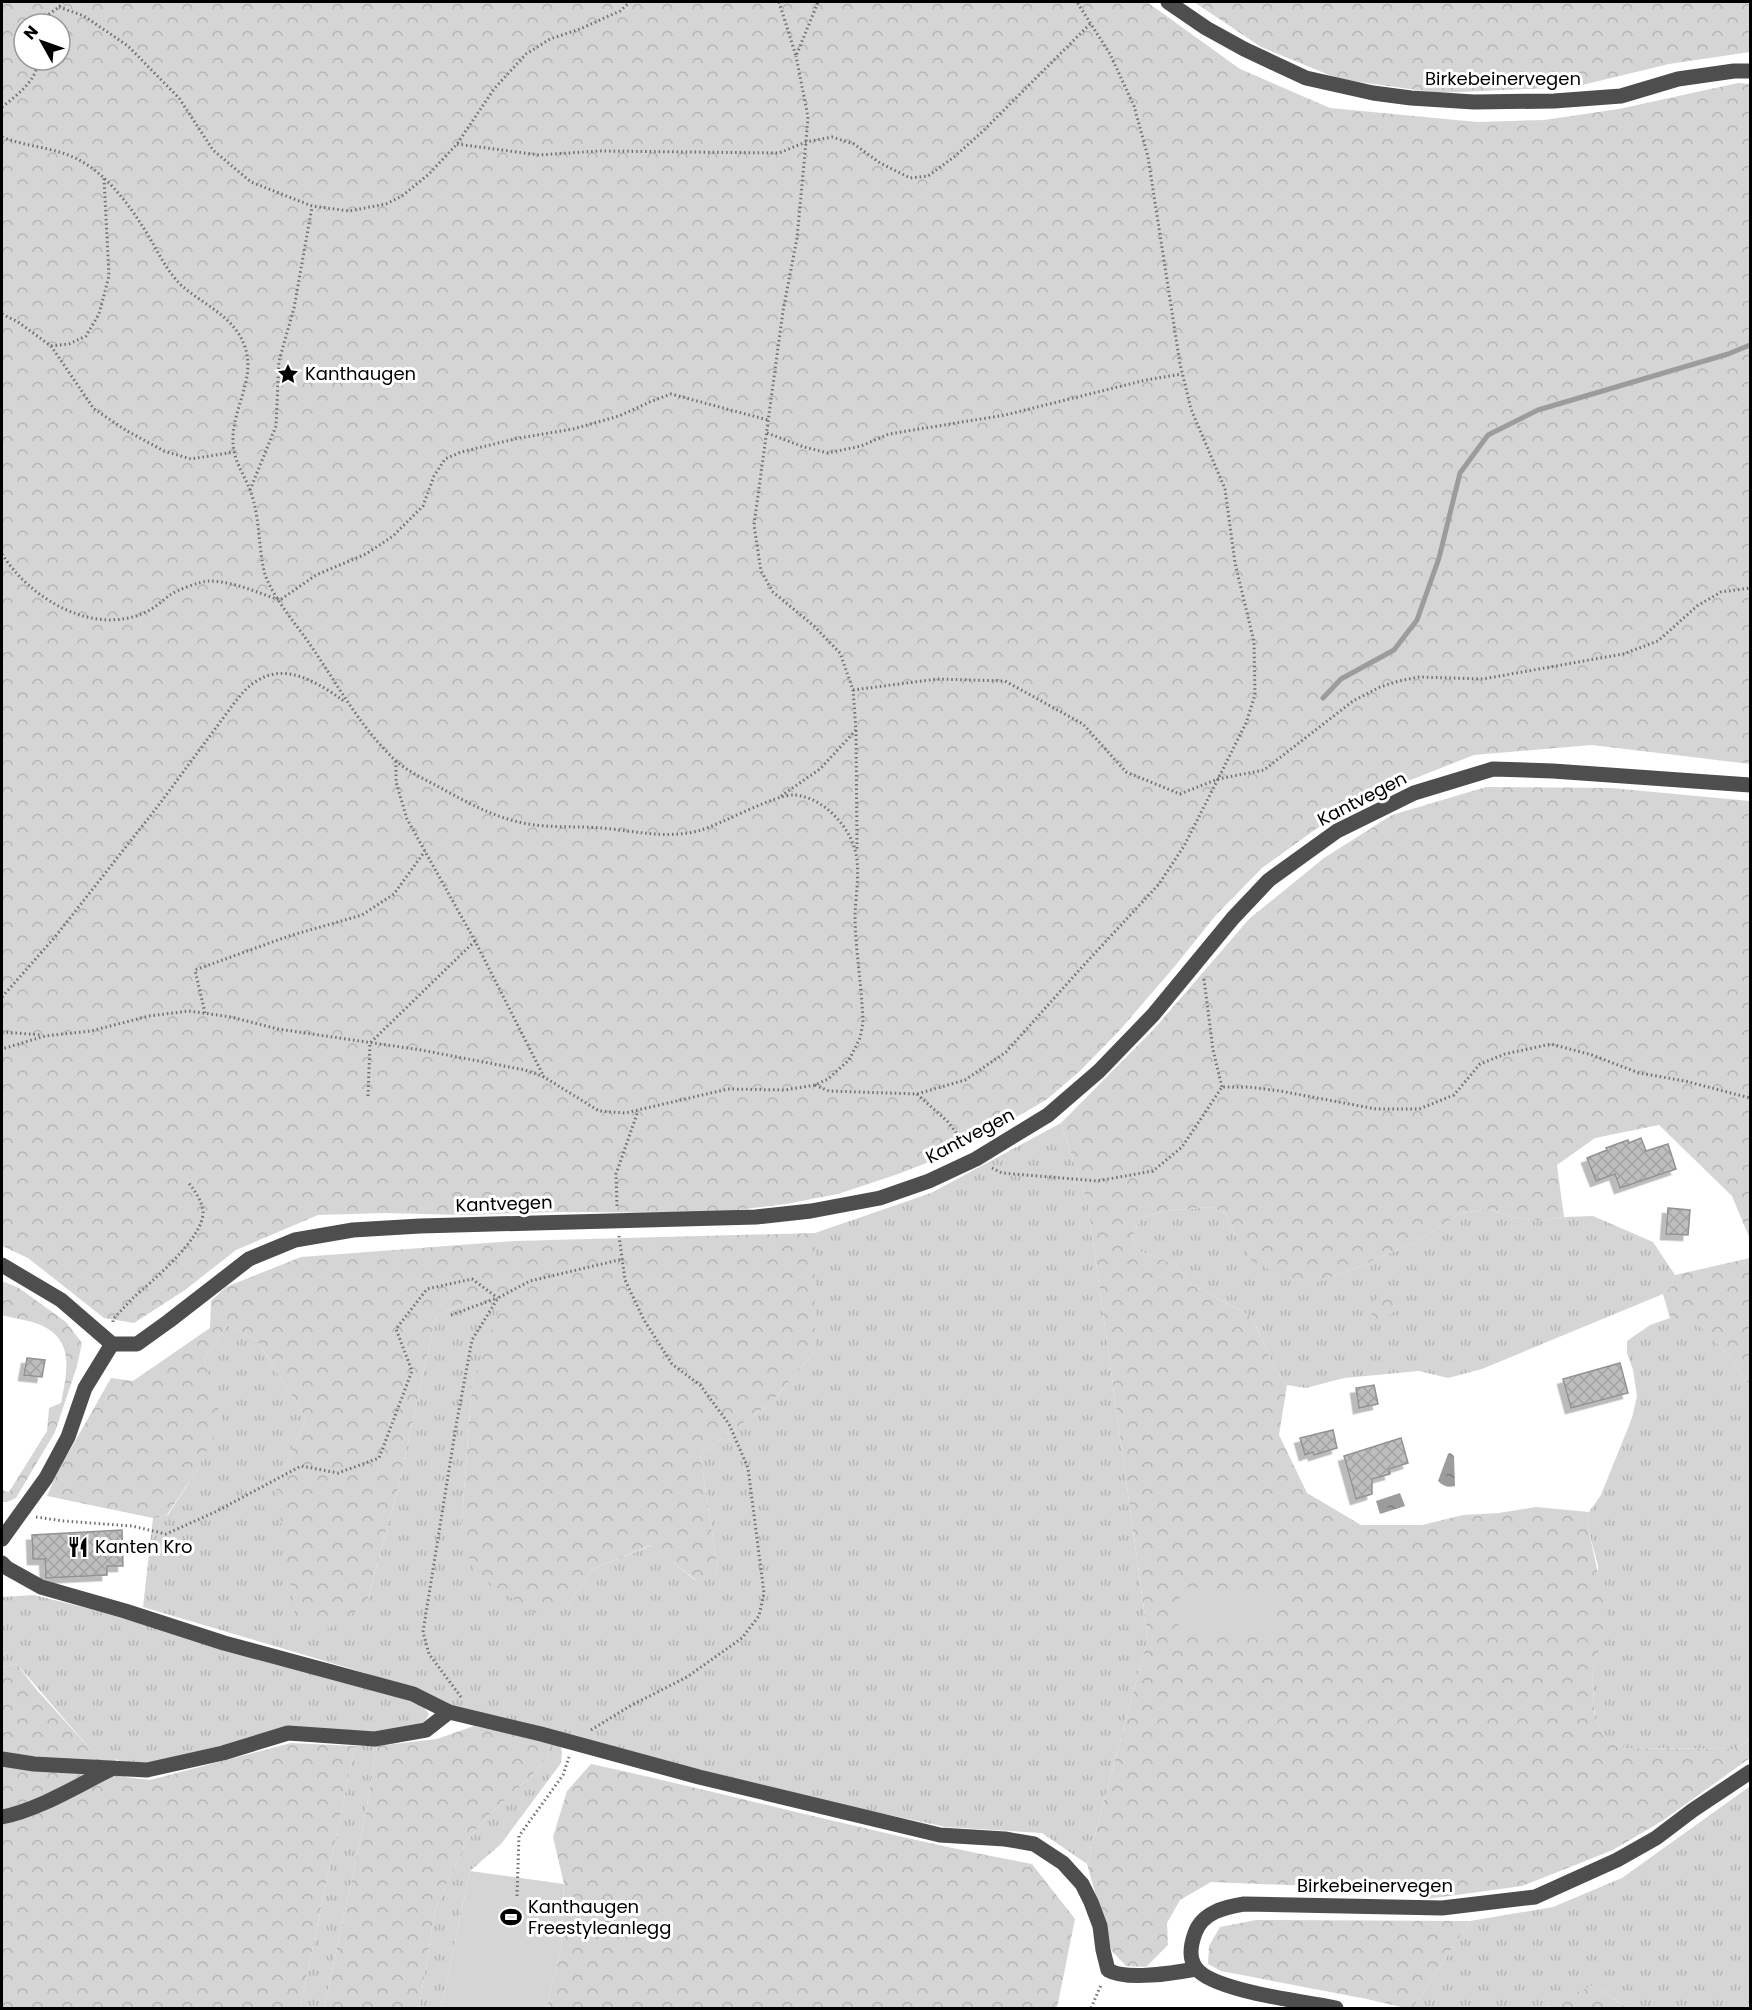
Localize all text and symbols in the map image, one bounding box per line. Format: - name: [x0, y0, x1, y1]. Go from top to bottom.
- north arrow: [12, 12, 72, 72]
- text: N: [18, 21, 44, 45]
- street label: Birkebeinervegen: [1425, 66, 1581, 91]
- place label: Kanthaugen: [305, 361, 416, 386]
- place icon: Kanthaugen: [276, 362, 300, 386]
- street label: Kantvegen: [1313, 765, 1411, 832]
- street label: Kantvegen: [921, 1102, 1019, 1169]
- street label: Kantvegen: [455, 1189, 553, 1218]
- place label: Kanten Kro: [95, 1534, 193, 1559]
- restaurant icon: Kanten Kro: [66, 1535, 90, 1559]
- street label: Birkebeinervegen: [1297, 1873, 1453, 1898]
- place label: Kanthaugen Freestyleanlegg: [528, 1894, 671, 1940]
- sports icon: Kanthaugen Freestyleanlegg: [499, 1905, 523, 1929]

